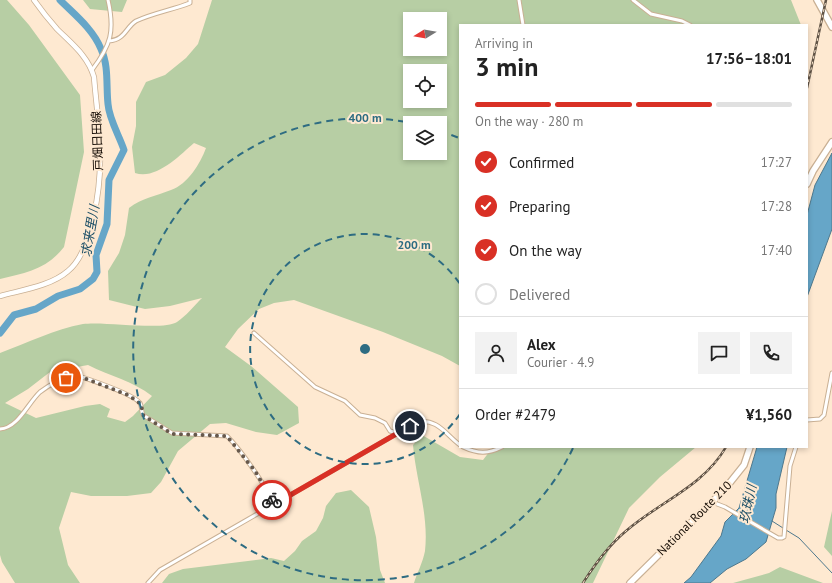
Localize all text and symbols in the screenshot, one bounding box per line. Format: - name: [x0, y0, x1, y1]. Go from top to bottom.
- north arrow: [403, 12, 447, 56]
- map controls: [403, 12, 447, 160]
- text: Arriving in: [475, 35, 533, 52]
- text: 17:56–18:01: [706, 49, 792, 68]
- text: 3 min: [475, 50, 538, 83]
- button: locate: [403, 64, 447, 108]
- text: 400 m: [348, 110, 382, 125]
- street label: 戸畑日田線: [88, 111, 106, 171]
- text: On the way · 280 m: [475, 113, 583, 130]
- button: layers: [403, 116, 447, 160]
- icon: check: [475, 151, 497, 173]
- text: Confirmed: [509, 153, 574, 172]
- text: 17:27: [761, 154, 792, 171]
- icon: check: [475, 195, 497, 217]
- text: Preparing: [509, 197, 571, 216]
- text: 17:28: [761, 198, 792, 215]
- water label: 求来里川: [77, 202, 103, 258]
- text: 200 m: [397, 237, 431, 252]
- icon: check: [475, 239, 497, 261]
- text: On the way: [509, 241, 582, 260]
- text: 17:40: [761, 242, 792, 259]
- text: Delivered: [509, 285, 570, 304]
- button: person: [475, 332, 517, 374]
- button: chat: [698, 332, 740, 374]
- button: phone: [750, 332, 792, 374]
- text: Alex: [527, 335, 556, 354]
- centre of rings: [358, 342, 372, 356]
- text: Courier · 4.9: [527, 354, 594, 371]
- pin: [49, 361, 83, 395]
- icon: bag: [55, 367, 77, 389]
- text: Order #2479: [475, 405, 556, 424]
- text: ¥1,560: [746, 405, 792, 424]
- pin: [393, 409, 427, 443]
- icon: home: [399, 415, 421, 437]
- street label: National Route 210: [654, 477, 735, 558]
- courier: [252, 480, 292, 520]
- water label: 玖珠川: [736, 481, 761, 525]
- icon: bike: [261, 489, 283, 511]

